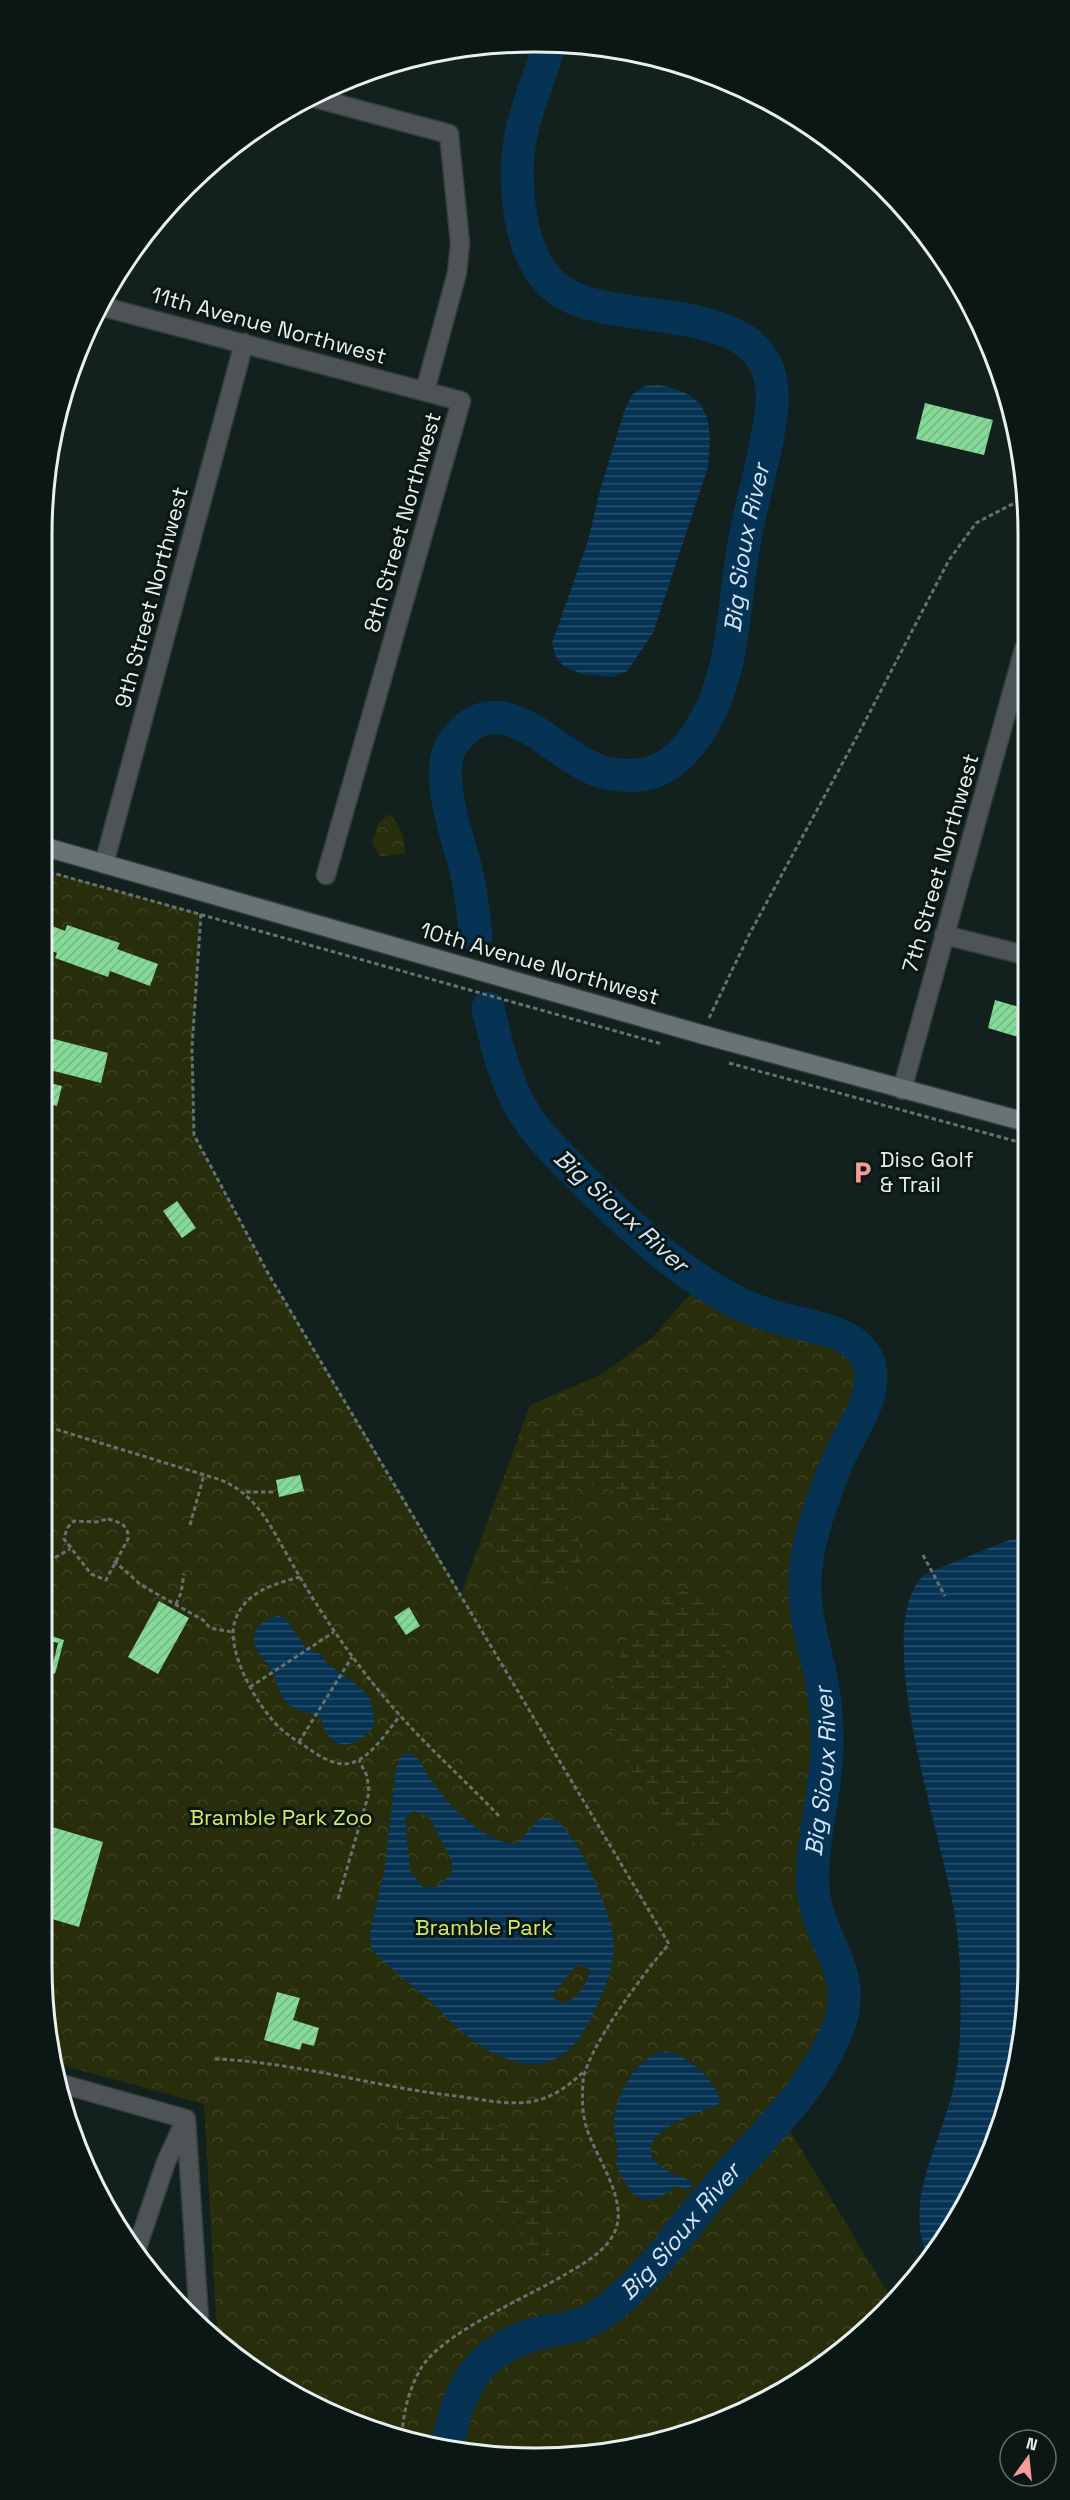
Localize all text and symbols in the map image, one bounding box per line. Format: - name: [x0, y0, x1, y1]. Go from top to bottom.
- street label: 11th Avenue Northwest: [148, 280, 390, 370]
- street label: 8th Street Northwest: [357, 409, 447, 635]
- water label: Big Sioux River: [716, 458, 777, 634]
- street label: 9th Street Northwest: [108, 484, 194, 710]
- street label: 7th Street Northwest: [895, 750, 985, 976]
- street label: 10th Avenue Northwest: [417, 915, 663, 1011]
- water label: Big Sioux River: [548, 1142, 697, 1281]
- place label: Disc Golf & Trail: [880, 1145, 974, 1198]
- parking icon: Disc Golf & Trail: [849, 1159, 875, 1185]
- water label: Big Sioux River: [798, 1681, 842, 1858]
- park label: Bramble Park Zoo: [189, 1803, 373, 1831]
- park label: Bramble Park: [415, 1913, 553, 1941]
- water label: Big Sioux River: [613, 2154, 749, 2306]
- north arrow: [998, 2428, 1058, 2488]
- text: N: [1024, 2432, 1040, 2456]

